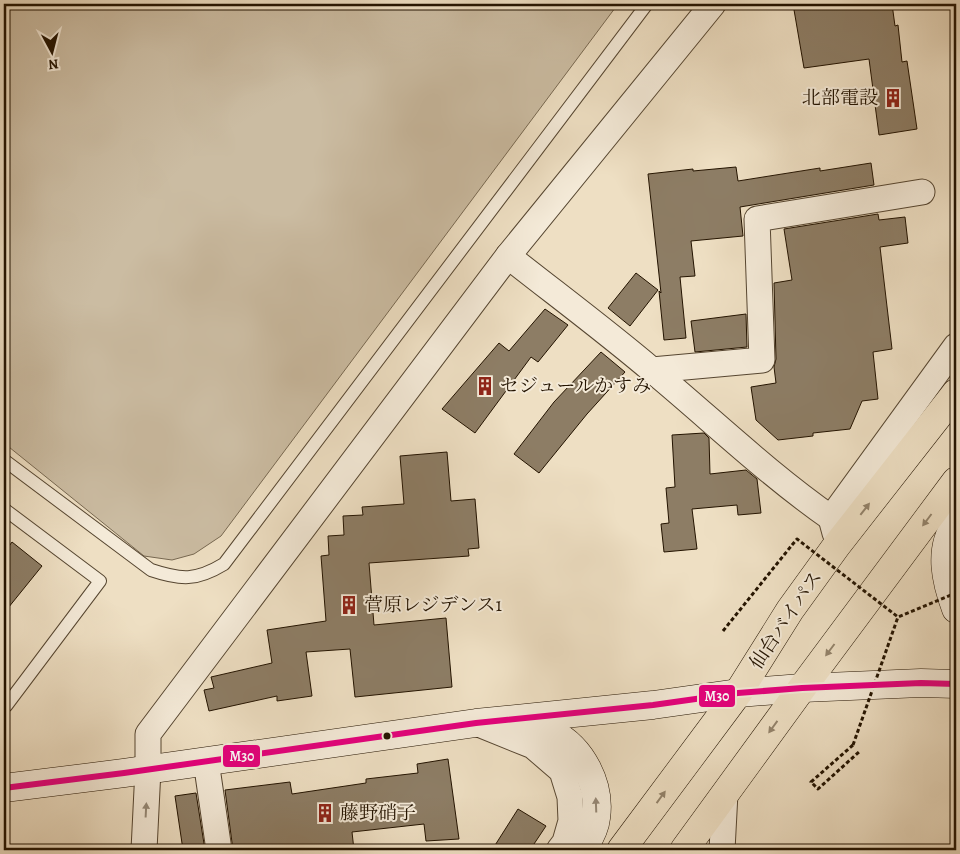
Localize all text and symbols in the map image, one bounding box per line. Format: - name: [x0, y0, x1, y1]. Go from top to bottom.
- north arrow: [28, 28, 78, 78]
- text: N: [47, 54, 60, 74]
- place label: 北部電設: [802, 85, 878, 111]
- building icon: 北部電設: [882, 87, 904, 109]
- place label: セジュールかすみ: [500, 373, 651, 399]
- building icon: セジュールかすみ: [474, 375, 496, 397]
- one-way arrow: [860, 503, 871, 516]
- one-way arrow: [922, 513, 932, 527]
- street label: 仙台バイパス: [743, 566, 829, 674]
- place label: 菅原レジデンス1: [364, 592, 503, 618]
- building icon: 菅原レジデンス1: [338, 594, 360, 616]
- one-way arrow: [825, 643, 835, 657]
- line badge: M30: [698, 684, 736, 708]
- text: M30: [705, 687, 729, 706]
- one-way arrow: [768, 720, 779, 733]
- unlabelled marker: [382, 731, 392, 741]
- line badge: M30: [222, 744, 261, 768]
- text: M30: [230, 747, 254, 766]
- one-way arrow: [656, 790, 666, 804]
- one-way arrow: [591, 796, 599, 812]
- place label: 藤野硝子: [340, 800, 416, 826]
- one-way arrow: [143, 801, 151, 817]
- building icon: 藤野硝子: [314, 802, 336, 824]

